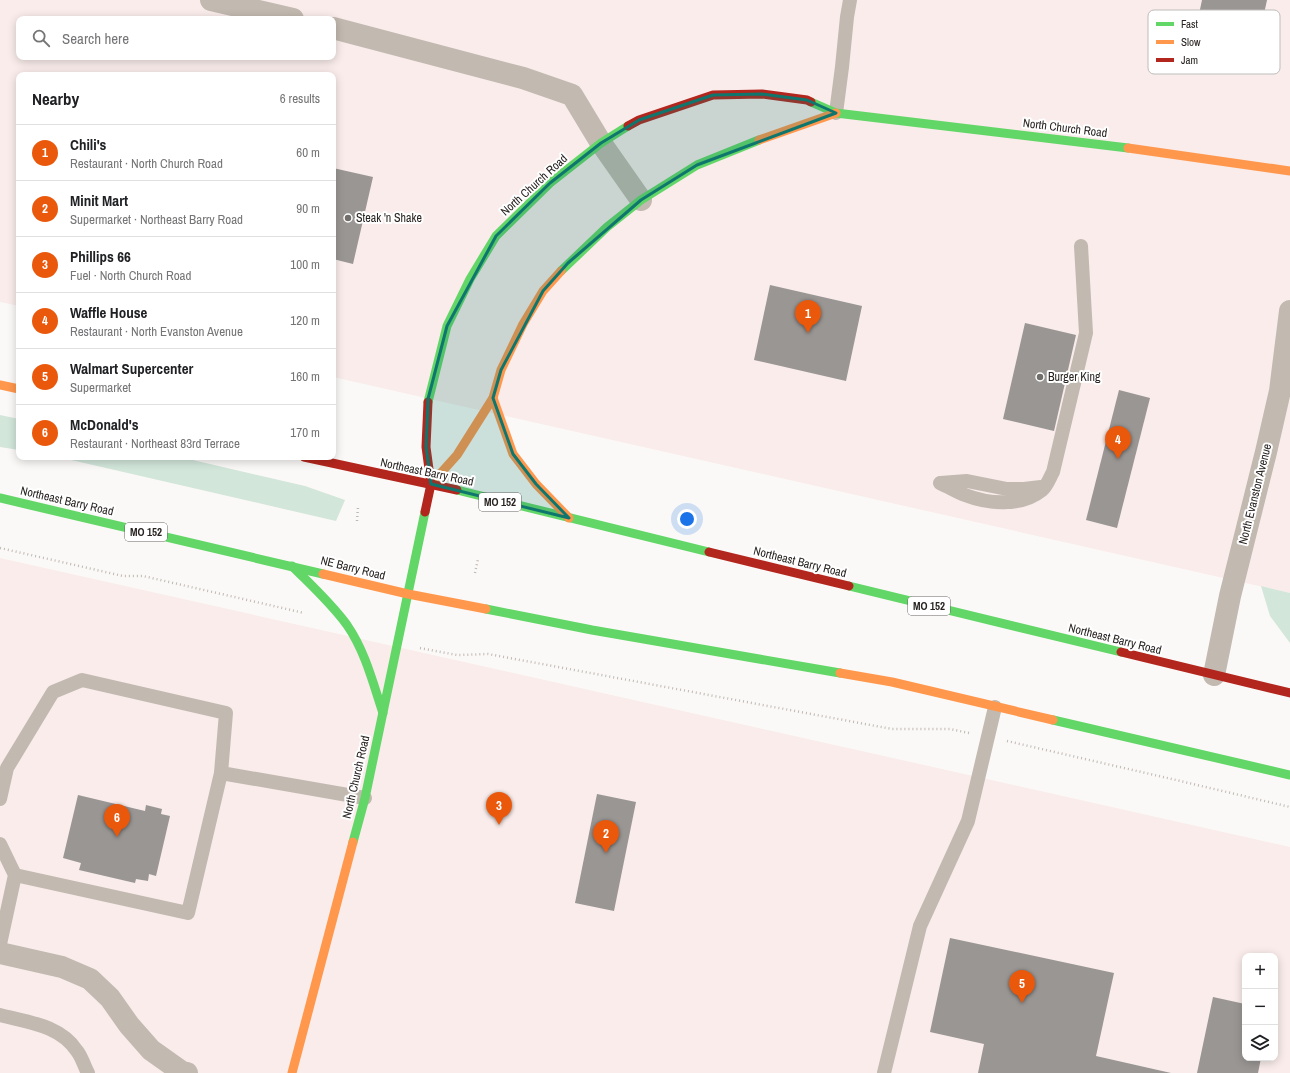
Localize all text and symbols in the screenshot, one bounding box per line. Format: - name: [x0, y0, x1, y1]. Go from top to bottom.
- legend: [1148, 10, 1280, 74]
- search box: [16, 16, 336, 60]
- text: Fast: [1181, 17, 1199, 31]
- icon: search: [30, 27, 52, 49]
- text: Search here: [62, 28, 129, 49]
- text: Slow: [1181, 35, 1201, 49]
- text: Jam: [1181, 53, 1198, 67]
- text: Nearby: [32, 87, 79, 110]
- text: 6 results: [280, 90, 320, 107]
- street label: North Church Road: [1022, 115, 1108, 141]
- text: Chili's: [70, 134, 106, 155]
- text: 1: [42, 144, 48, 161]
- text: 60 m: [296, 144, 320, 161]
- street label: North Church Road: [497, 151, 571, 219]
- text: Restaurant · North Church Road: [70, 155, 223, 172]
- text: Minit Mart: [70, 190, 128, 211]
- text: 2: [42, 200, 48, 217]
- text: 90 m: [296, 200, 320, 217]
- place label: Steak 'n Shake: [356, 210, 422, 226]
- text: Supermarket · Northeast Barry Road: [70, 211, 243, 228]
- marker: Steak 'n Shake: [343, 213, 353, 223]
- text: Phillips 66: [70, 246, 131, 267]
- text: 3: [42, 256, 48, 273]
- text: 100 m: [290, 256, 320, 273]
- text: Fuel · North Church Road: [70, 267, 191, 284]
- pin: 1: [795, 300, 821, 333]
- text: Waffle House: [70, 302, 147, 323]
- text: 4: [42, 312, 48, 329]
- text: 120 m: [290, 312, 320, 329]
- text: Restaurant · North Evanston Avenue: [70, 323, 243, 340]
- text: Walmart Supercenter: [70, 358, 193, 379]
- text: 5: [42, 368, 48, 385]
- text: 160 m: [290, 368, 320, 385]
- place label: Burger King: [1048, 369, 1101, 385]
- marker: Burger King: [1035, 372, 1045, 382]
- text: Supermarket: [70, 379, 131, 396]
- text: McDonald's: [70, 414, 139, 435]
- text: 6: [42, 424, 48, 441]
- text: 170 m: [290, 424, 320, 441]
- pin: 4: [1105, 426, 1131, 459]
- text: Restaurant · Northeast 83rd Terrace: [70, 435, 240, 452]
- street label: North Evanston Avenue: [1235, 442, 1275, 546]
- street label: Northeast Barry Road: [379, 454, 475, 490]
- street label: Northeast Barry Road: [19, 483, 115, 519]
- road number: MO 152: [479, 493, 521, 511]
- your location: [677, 509, 697, 529]
- road number: MO 152: [125, 523, 167, 541]
- street label: Northeast Barry Road: [752, 543, 848, 581]
- street label: NE Barry Road: [319, 552, 387, 584]
- road number: MO 152: [908, 597, 950, 615]
- street label: Northeast Barry Road: [1067, 620, 1163, 658]
- street label: North Church Road: [339, 734, 373, 820]
- pin: 3: [486, 792, 512, 825]
- pin: 6: [104, 804, 130, 837]
- pin: 2: [593, 820, 619, 853]
- map controls: [1242, 953, 1278, 1061]
- button: +: [1242, 953, 1278, 989]
- pin: 5: [1009, 970, 1035, 1003]
- button: −: [1242, 989, 1278, 1025]
- button: layers: [1242, 1025, 1278, 1061]

